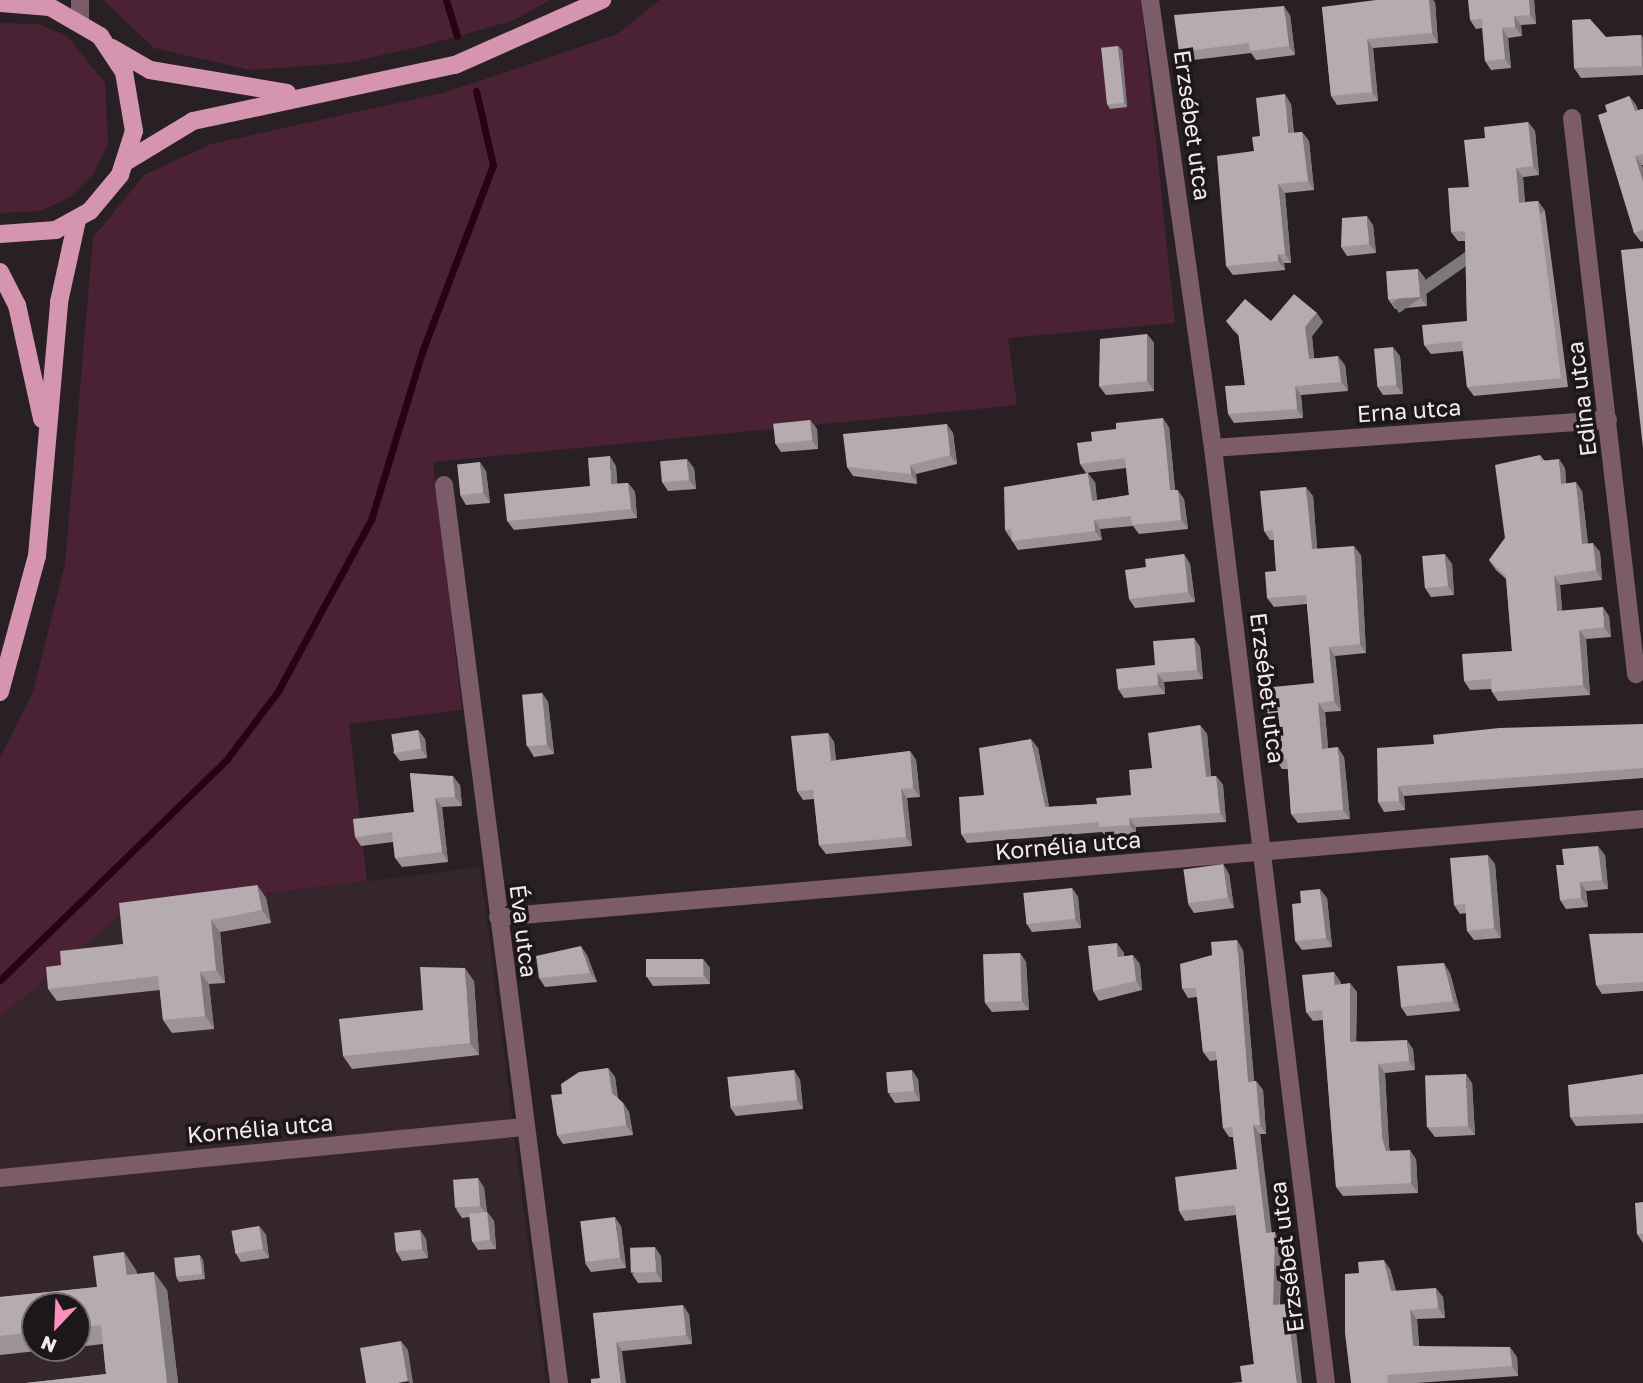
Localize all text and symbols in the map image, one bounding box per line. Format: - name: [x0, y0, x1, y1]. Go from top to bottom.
- street label: Erzsébet utca: [1169, 48, 1217, 202]
- street label: Edina utca: [1560, 340, 1602, 458]
- street label: Erna utca: [1356, 393, 1462, 427]
- street label: Erzsébet utca: [1245, 611, 1291, 765]
- street label: Kornélia utca: [994, 825, 1142, 865]
- street label: Éva utca: [505, 883, 543, 979]
- street label: Kornélia utca: [186, 1108, 334, 1148]
- street label: Erzsébet utca: [1263, 1180, 1309, 1334]
- north arrow: [21, 1292, 91, 1362]
- text: N: [37, 1332, 60, 1358]

